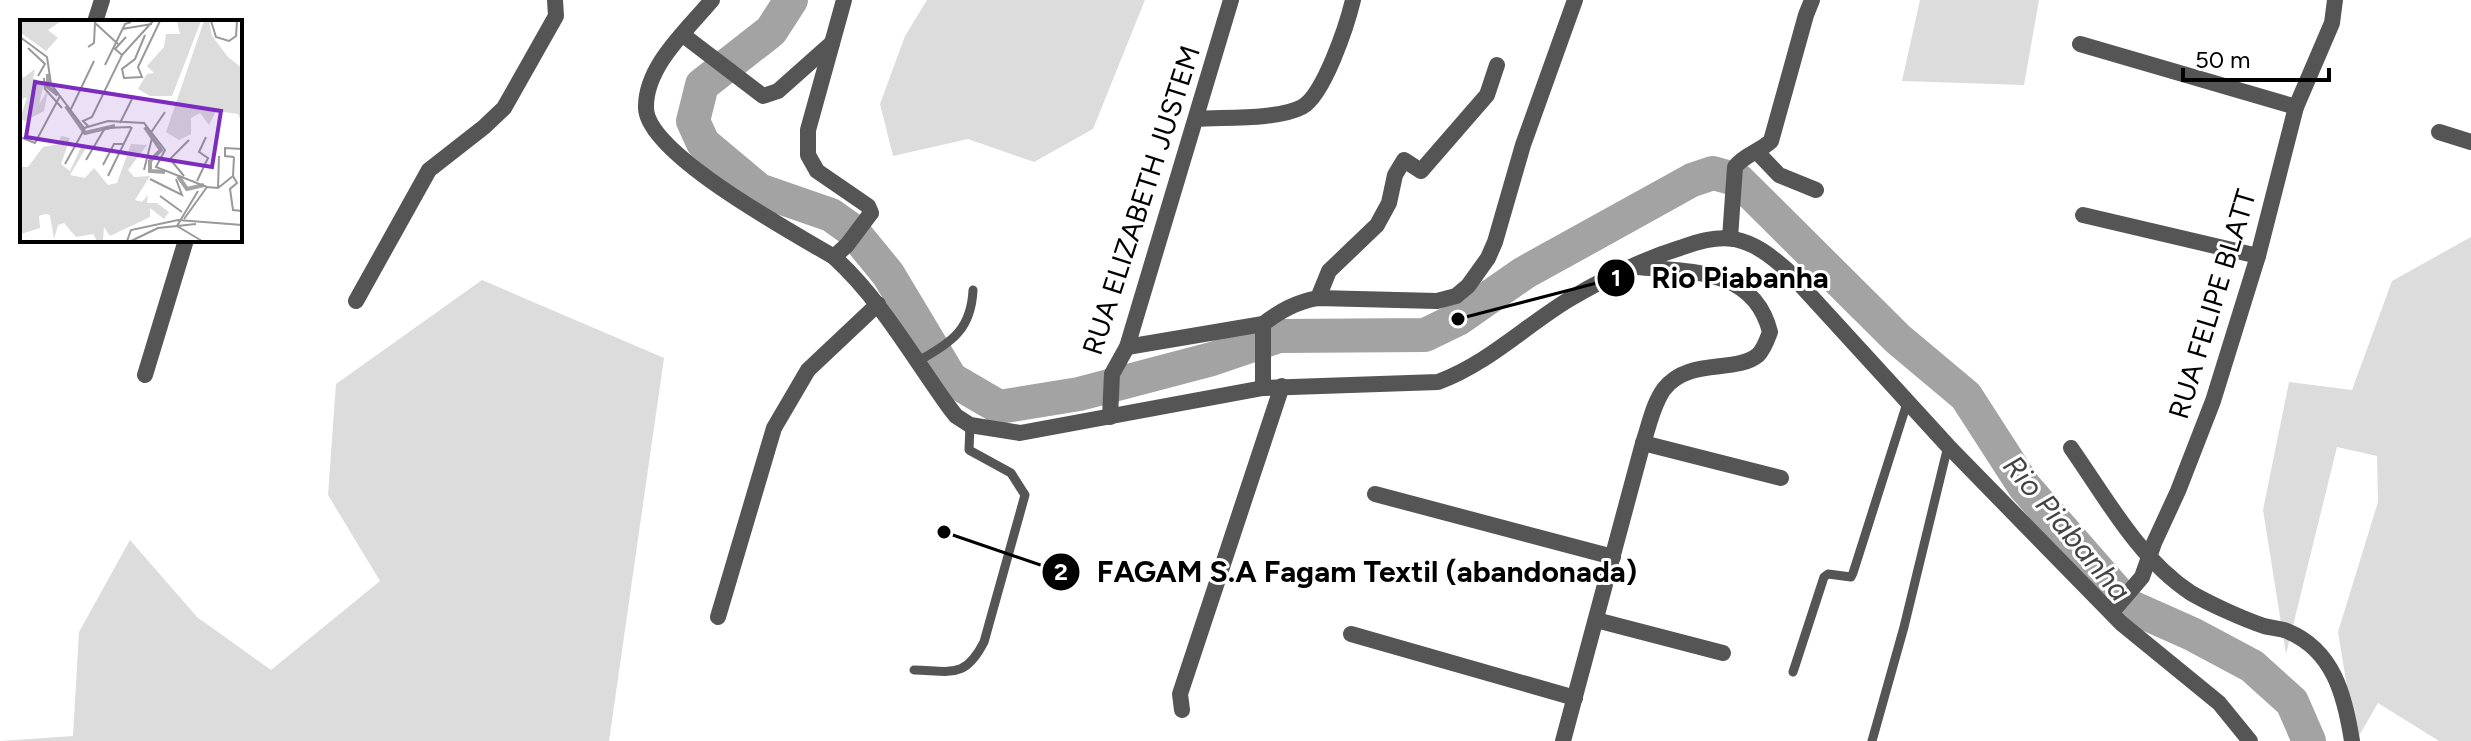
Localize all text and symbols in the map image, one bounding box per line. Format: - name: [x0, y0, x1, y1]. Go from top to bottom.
- inset map: [20, 20, 242, 242]
- scale bar: [2183, 32, 2329, 82]
- street label: RUA ELIZABETH JUSTEM: [1075, 41, 1207, 359]
- text: 50 m: [2195, 45, 2251, 74]
- street label: RUA FELIPE BLATT: [2161, 185, 2263, 423]
- callout: Rio Piabanha: [1596, 251, 1845, 305]
- text: Rio Piabanha: [1651, 259, 1829, 296]
- text: 1: [1611, 263, 1621, 292]
- water label: Rio Piabanha: [1995, 448, 2139, 608]
- callout: FAGAM S.A Fagam Textil (abandonada): [1041, 545, 1653, 599]
- text: FAGAM S.A Fagam Textil (abandonada): [1097, 553, 1637, 590]
- text: 2: [1054, 557, 1068, 586]

